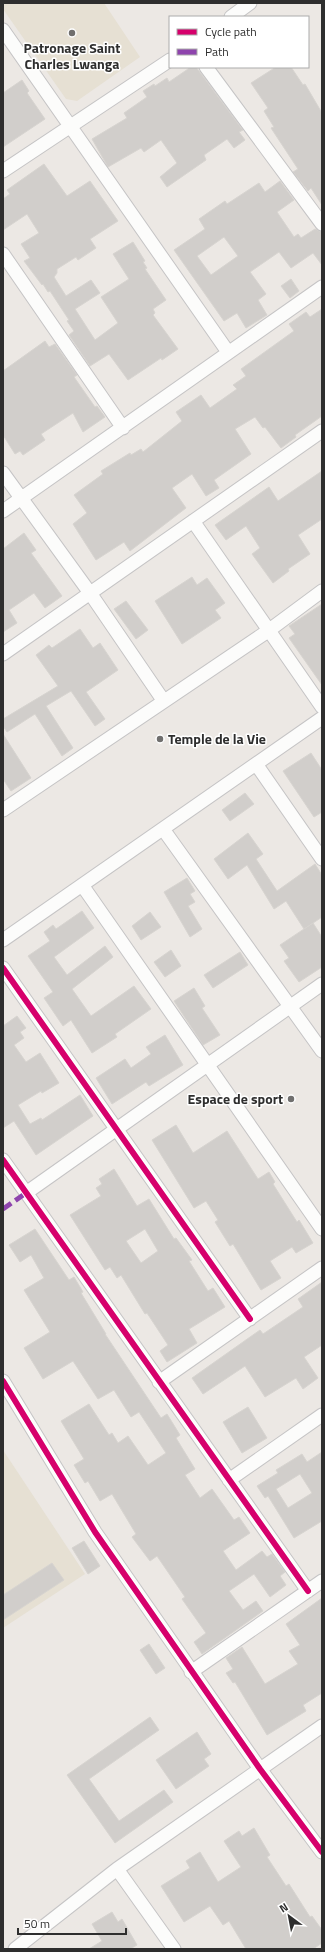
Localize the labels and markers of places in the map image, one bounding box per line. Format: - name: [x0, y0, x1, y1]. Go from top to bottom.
- marker: Patronage Saint Charles Lwanga: [67, 28, 77, 38]
- place label: Patronage Saint Charles Lwanga: [24, 37, 120, 74]
- place label: Temple de la Vie: [168, 728, 266, 749]
- marker: Temple de la Vie: [155, 734, 165, 744]
- place label: Espace de sport: [188, 1088, 283, 1109]
- marker: Espace de sport: [286, 1094, 296, 1104]

